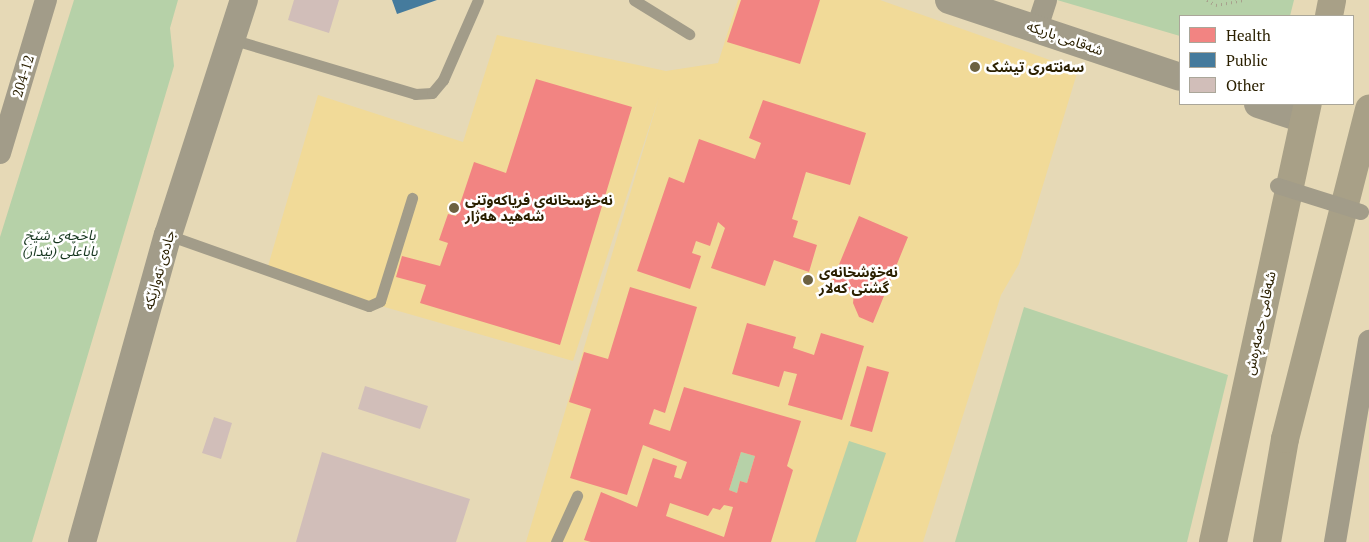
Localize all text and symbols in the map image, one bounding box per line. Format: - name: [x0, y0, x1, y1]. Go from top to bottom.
- legend: [1179, 15, 1354, 105]
- street label: شەقامی باریکە: [1025, 17, 1105, 59]
- text: Health: [1226, 25, 1271, 45]
- text: Public: [1226, 50, 1268, 70]
- street label: 204-12: [9, 53, 37, 99]
- place label: سەنتەری تیشک: [986, 59, 1084, 75]
- marker: سەنتەری تیشک: [968, 60, 982, 74]
- text: Other: [1226, 75, 1265, 95]
- place label: نەخۆسخانەی فریاکەوتنی شەهید هەژار: [465, 192, 613, 224]
- marker: نەخۆسخانەی فریاکەوتنی شەهید هەژار: [447, 201, 461, 215]
- park label: باخچەی شێخ باباعلی (بێدار): [22, 227, 98, 260]
- street label: جادەی تەوارێکە: [140, 228, 178, 312]
- place label: نەخۆشخانەی گشتی کەلار: [819, 264, 898, 296]
- street label: شەقامی حەمەڕەش: [1241, 270, 1279, 376]
- marker: نەخۆشخانەی گشتی کەلار: [801, 273, 815, 287]

